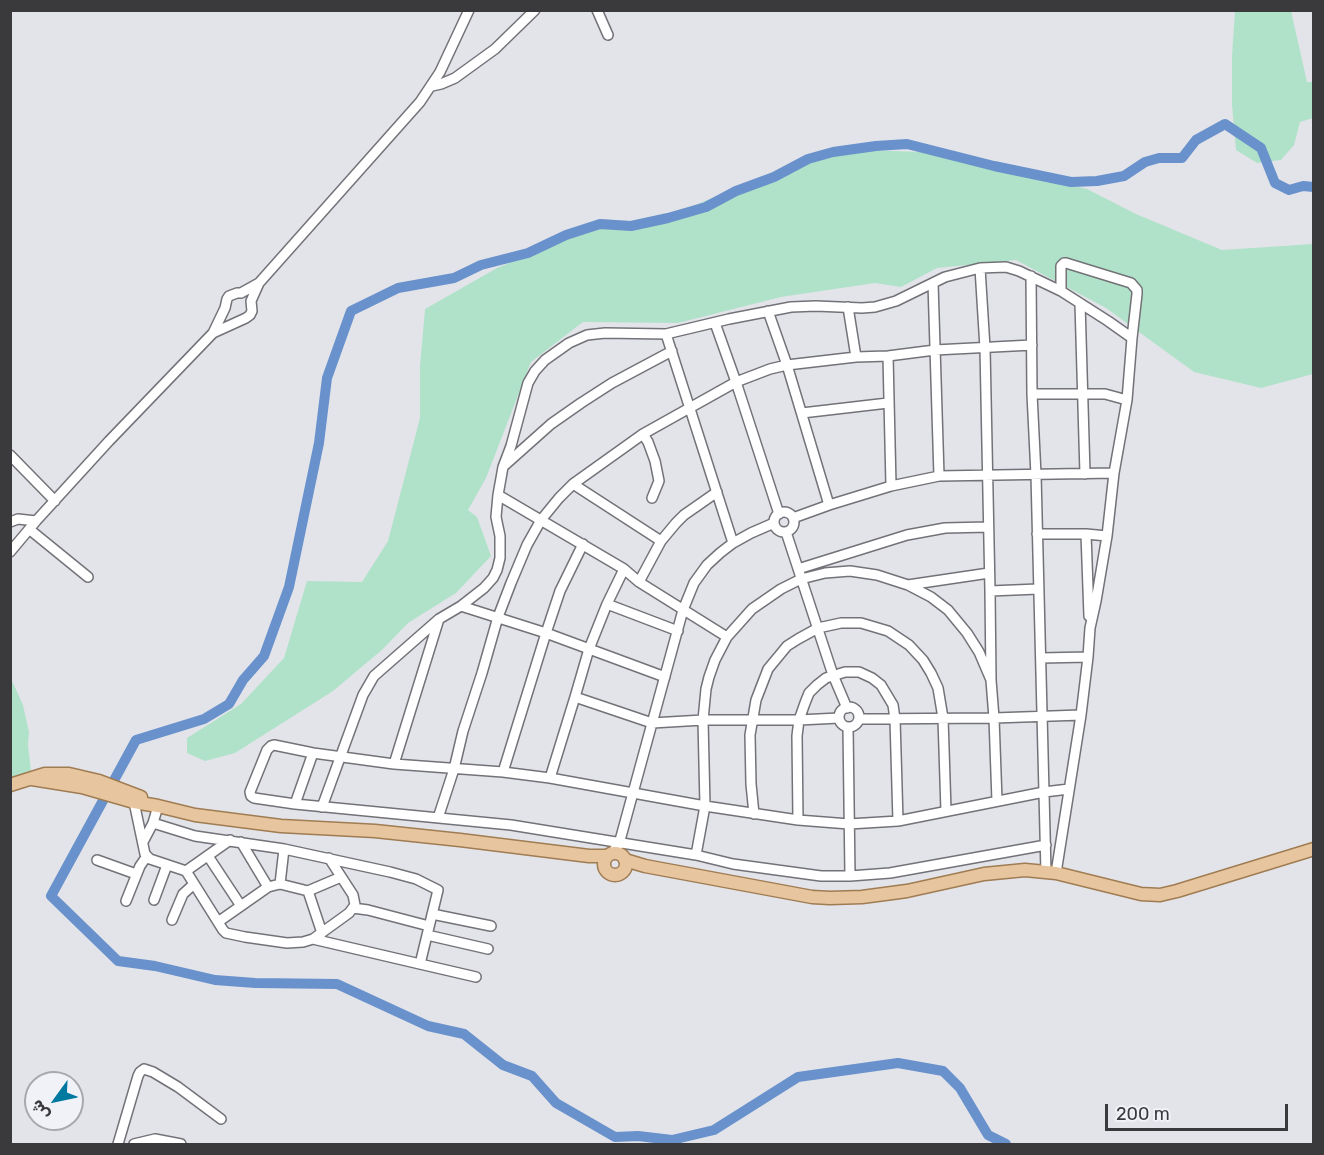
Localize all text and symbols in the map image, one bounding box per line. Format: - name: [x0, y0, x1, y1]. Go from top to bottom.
- north arrow: [24, 1071, 84, 1131]
- scale bar: [1108, 1092, 1291, 1130]
- text: ش: [27, 1096, 54, 1124]
- text: 200 m: [1116, 1103, 1170, 1125]

